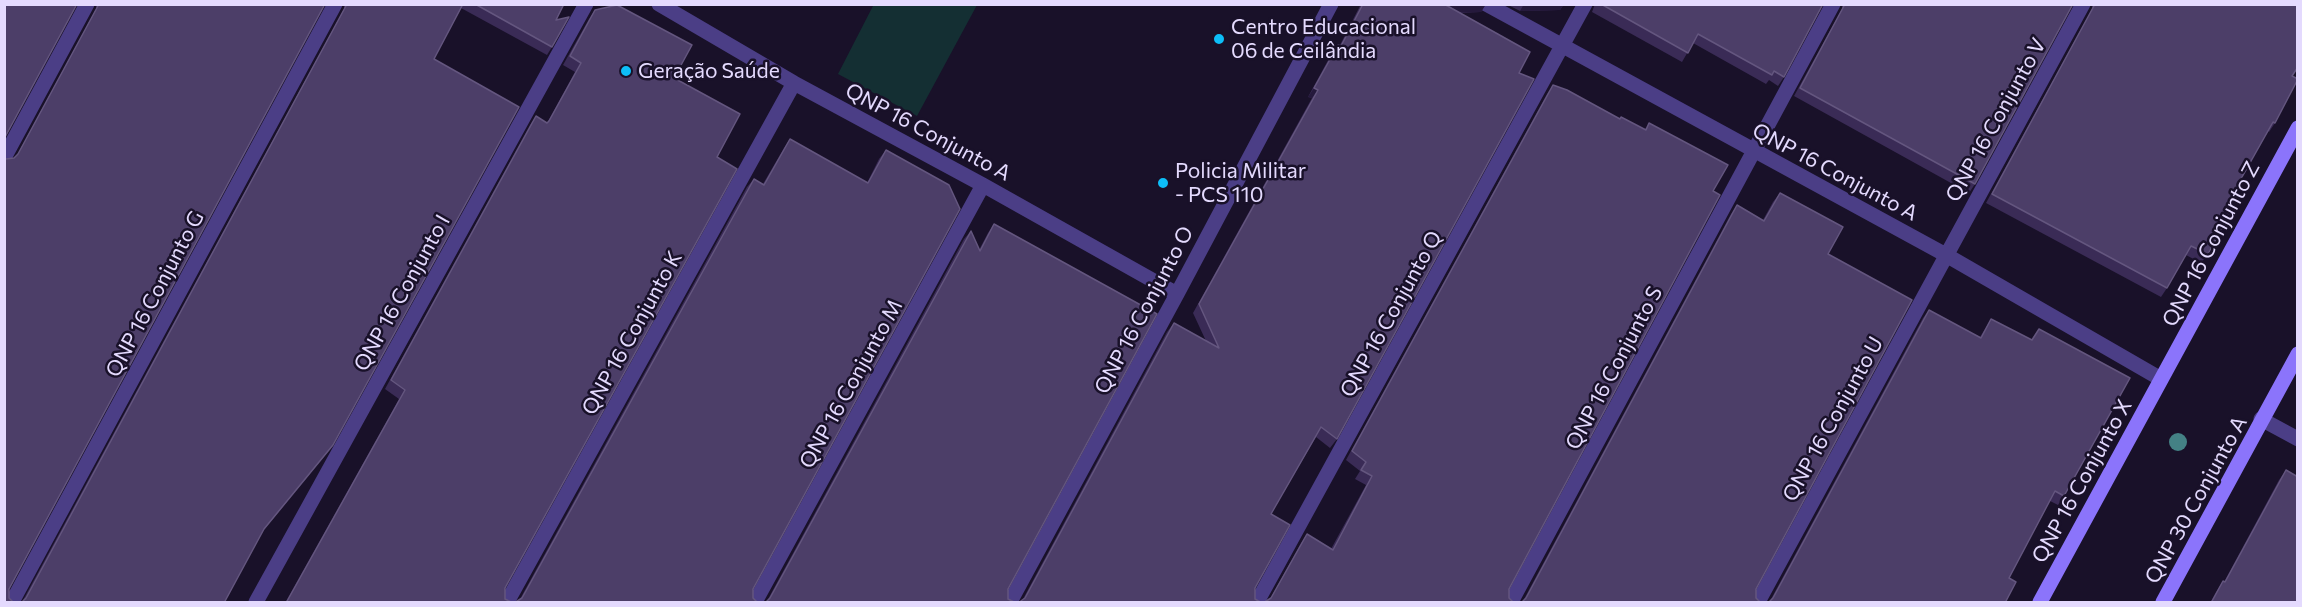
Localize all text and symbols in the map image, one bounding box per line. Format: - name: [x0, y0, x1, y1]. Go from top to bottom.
- place label: Centro Educacional 06 de Ceilândia: [1231, 14, 1416, 64]
- marker: Centro Educacional 06 de Ceilândia: [1212, 32, 1226, 46]
- street label: QNP 16 Conjunto V: [1941, 34, 2051, 206]
- place label: Geração Saúde: [638, 58, 780, 84]
- marker: Geração Saúde: [619, 64, 633, 78]
- street label: QNP 16 Conjunto A: [841, 78, 1015, 186]
- street label: QNP 16 Conjunto A: [1748, 118, 1922, 226]
- street label: QNP 16 Conjunto Z: [2157, 157, 2265, 331]
- place label: Policia Militar - PCS 110: [1175, 158, 1306, 208]
- marker: Policia Militar - PCS 110: [1156, 176, 1170, 190]
- street label: QNP 16 Conjunto G: [101, 207, 209, 381]
- street label: QNP 16 Conjunto I: [349, 210, 455, 376]
- street label: QNP 16 Conjunto O: [1089, 222, 1199, 398]
- street label: QNP 16 Conjunto Q: [1335, 226, 1447, 402]
- street label: QNP 16 Conjunto K: [577, 247, 687, 419]
- street label: QNP 16 Conjunto S: [1560, 282, 1668, 454]
- street label: QNP 16 Conjunto M: [794, 295, 908, 473]
- street label: QNP 16 Conjunto U: [1777, 332, 1889, 506]
- street label: QNP 16 Conjunto X: [2027, 395, 2137, 567]
- street label: QNP 30 Conjunto A: [2140, 412, 2252, 588]

